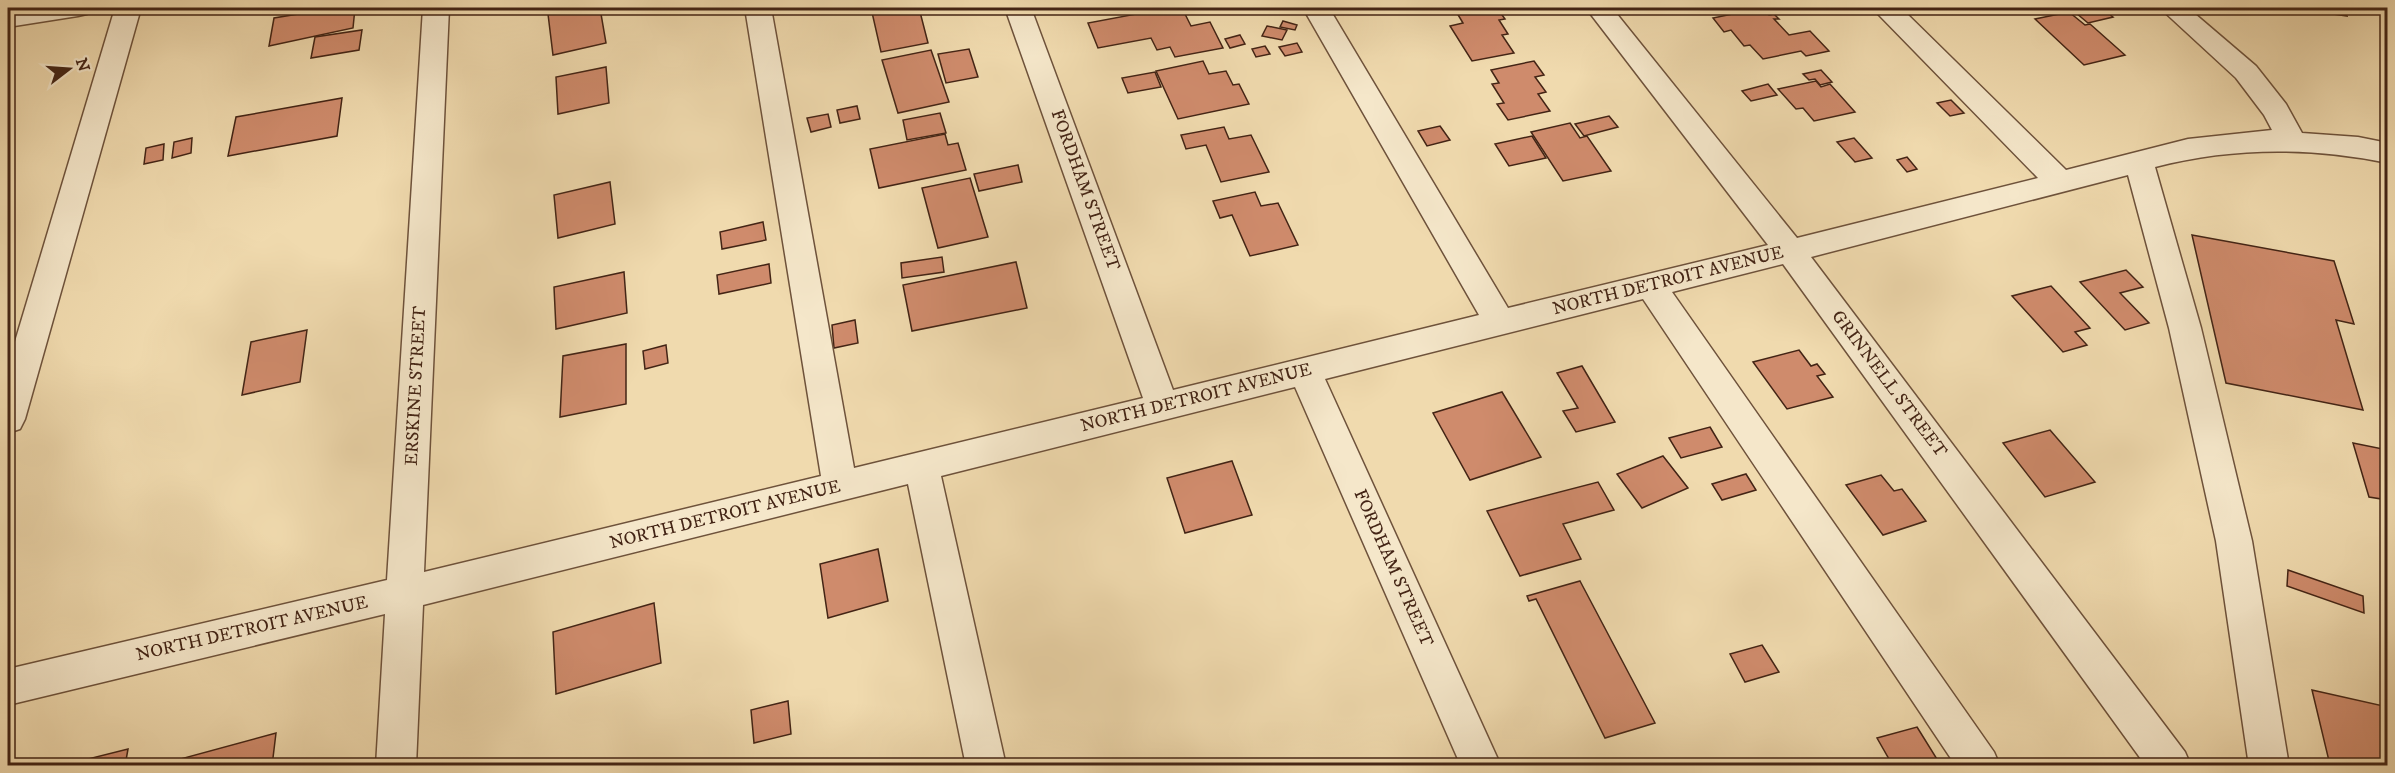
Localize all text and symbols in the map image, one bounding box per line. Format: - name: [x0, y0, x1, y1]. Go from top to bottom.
- north arrow: [39, 39, 99, 99]
- text: N: [71, 56, 94, 74]
- street label: FORDHAM STREET: [1046, 106, 1125, 274]
- street label: NORTH DETROIT AVENUE: [1550, 242, 1786, 320]
- street label: ERSKINE STREET: [401, 305, 431, 466]
- street label: GRINNELL STREET: [1827, 306, 1952, 462]
- street label: NORTH DETROIT AVENUE: [1078, 359, 1314, 437]
- street label: NORTH DETROIT AVENUE: [607, 476, 843, 554]
- street label: FORDHAM STREET: [1348, 486, 1438, 650]
- street label: NORTH DETROIT AVENUE: [134, 592, 370, 666]

